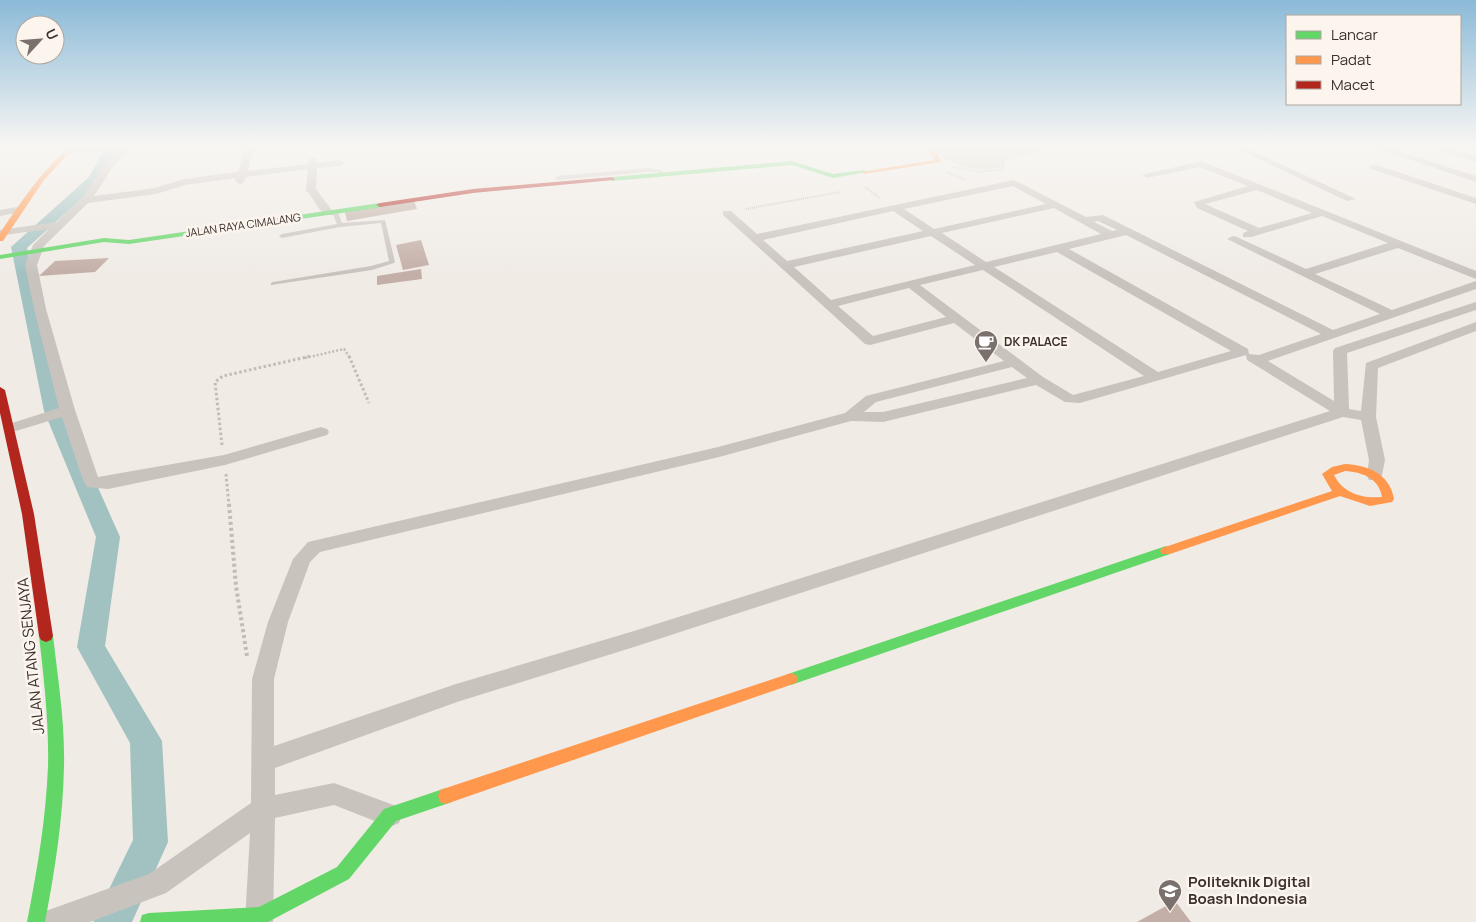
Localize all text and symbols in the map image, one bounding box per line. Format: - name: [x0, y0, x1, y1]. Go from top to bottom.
- north arrow: [15, 15, 65, 65]
- legend: [1286, 15, 1461, 105]
- text: Lancar: [1331, 24, 1378, 45]
- text: U: [41, 25, 63, 43]
- text: Padat: [1331, 49, 1371, 70]
- text: Macet: [1331, 74, 1375, 95]
- street label: JALAN RAYA CIMALANG: [184, 209, 302, 240]
- cafe icon: DK PALACE: [973, 329, 999, 363]
- place label: DK PALACE: [1004, 333, 1068, 350]
- street label: JALAN ATANG SENJAYA: [12, 576, 49, 735]
- place label: Politeknik Digital Boash Indonesia: [1188, 871, 1310, 909]
- school or university icon: Politeknik Digital Boash Indonesia: [1157, 878, 1183, 912]

